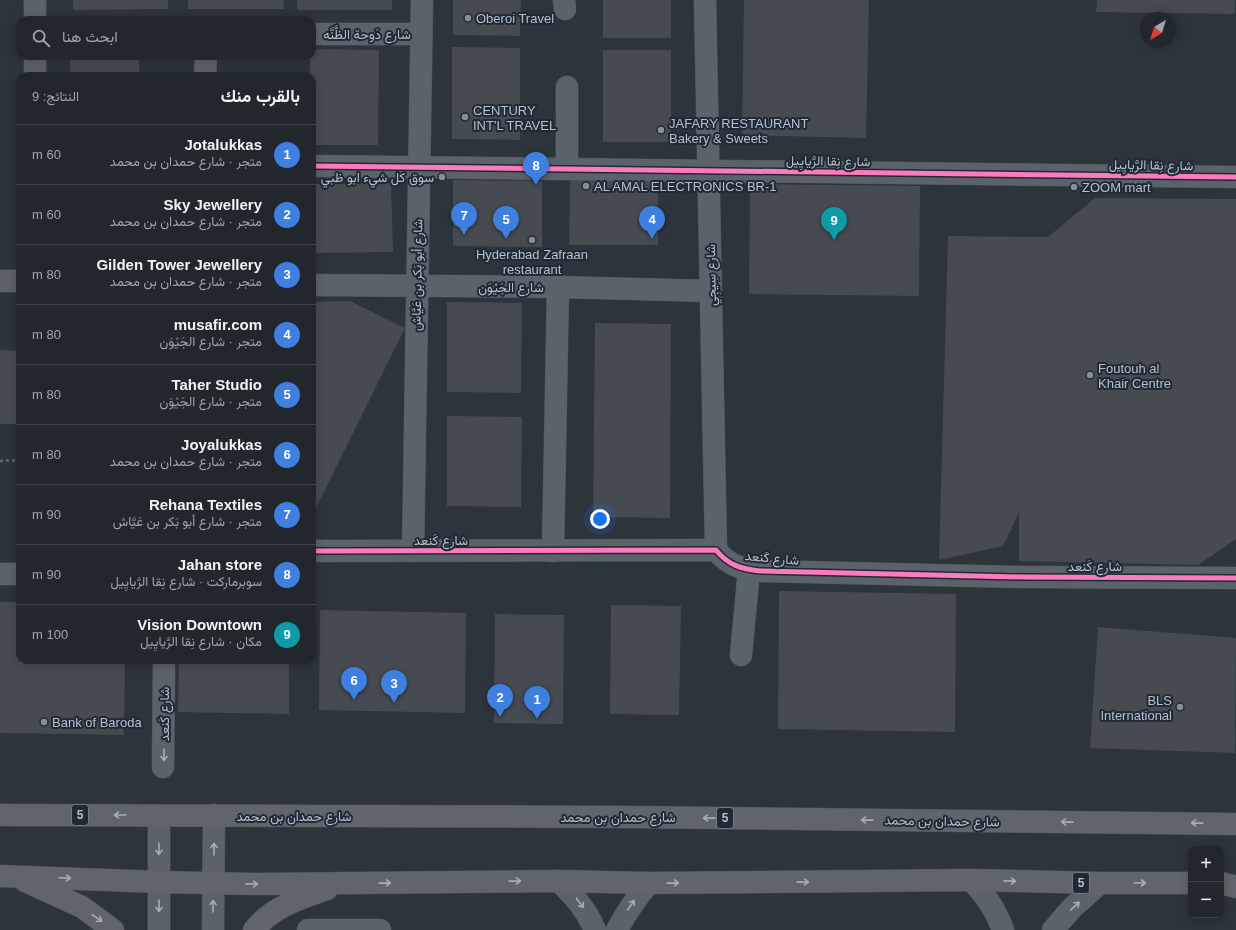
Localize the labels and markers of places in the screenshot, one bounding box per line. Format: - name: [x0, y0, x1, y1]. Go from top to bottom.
- place label: Oberoi Travel: [476, 11, 554, 26]
- marker: Oberoi Travel: [463, 13, 473, 23]
- place label: CENTURY INT'L TRAVEL: [473, 103, 556, 133]
- marker: CENTURY INT'L TRAVEL: [460, 112, 470, 122]
- place label: JAFARY RESTAURANT Bakery & Sweets: [669, 116, 808, 146]
- marker: JAFARY RESTAURANT Bakery & Sweets: [656, 125, 666, 135]
- pin: 8: [523, 152, 549, 185]
- place label: سوق كل شيء ابو ظبي: [321, 170, 434, 188]
- marker: سوق كل شيء ابو ظبي: [437, 172, 447, 182]
- place label: AL AMAL ELECTRONICS BR-1: [594, 179, 777, 194]
- place label: ZOOM mart: [1082, 180, 1151, 195]
- marker: AL AMAL ELECTRONICS BR-1: [581, 181, 591, 191]
- marker: ZOOM mart: [1069, 182, 1079, 192]
- pin: 7: [451, 202, 477, 235]
- pin: 5: [493, 206, 519, 239]
- pin: 4: [639, 206, 665, 239]
- pin: 9: [821, 207, 847, 240]
- marker: Hyderabad Zafraan restaurant: [527, 235, 537, 245]
- place label: Hyderabad Zafraan restaurant: [476, 247, 588, 277]
- place label: Foutouh al Khair Centre: [1098, 361, 1171, 391]
- marker: Foutouh al Khair Centre: [1085, 370, 1095, 380]
- pin: 6: [341, 667, 367, 700]
- pin: 3: [381, 670, 407, 703]
- pin: 2: [487, 684, 513, 717]
- pin: 1: [524, 686, 550, 719]
- place label: BLS International: [1100, 693, 1172, 723]
- marker: BLS International: [1175, 702, 1185, 712]
- place label: Bank of Baroda: [52, 715, 142, 730]
- marker: Bank of Baroda: [39, 717, 49, 727]

